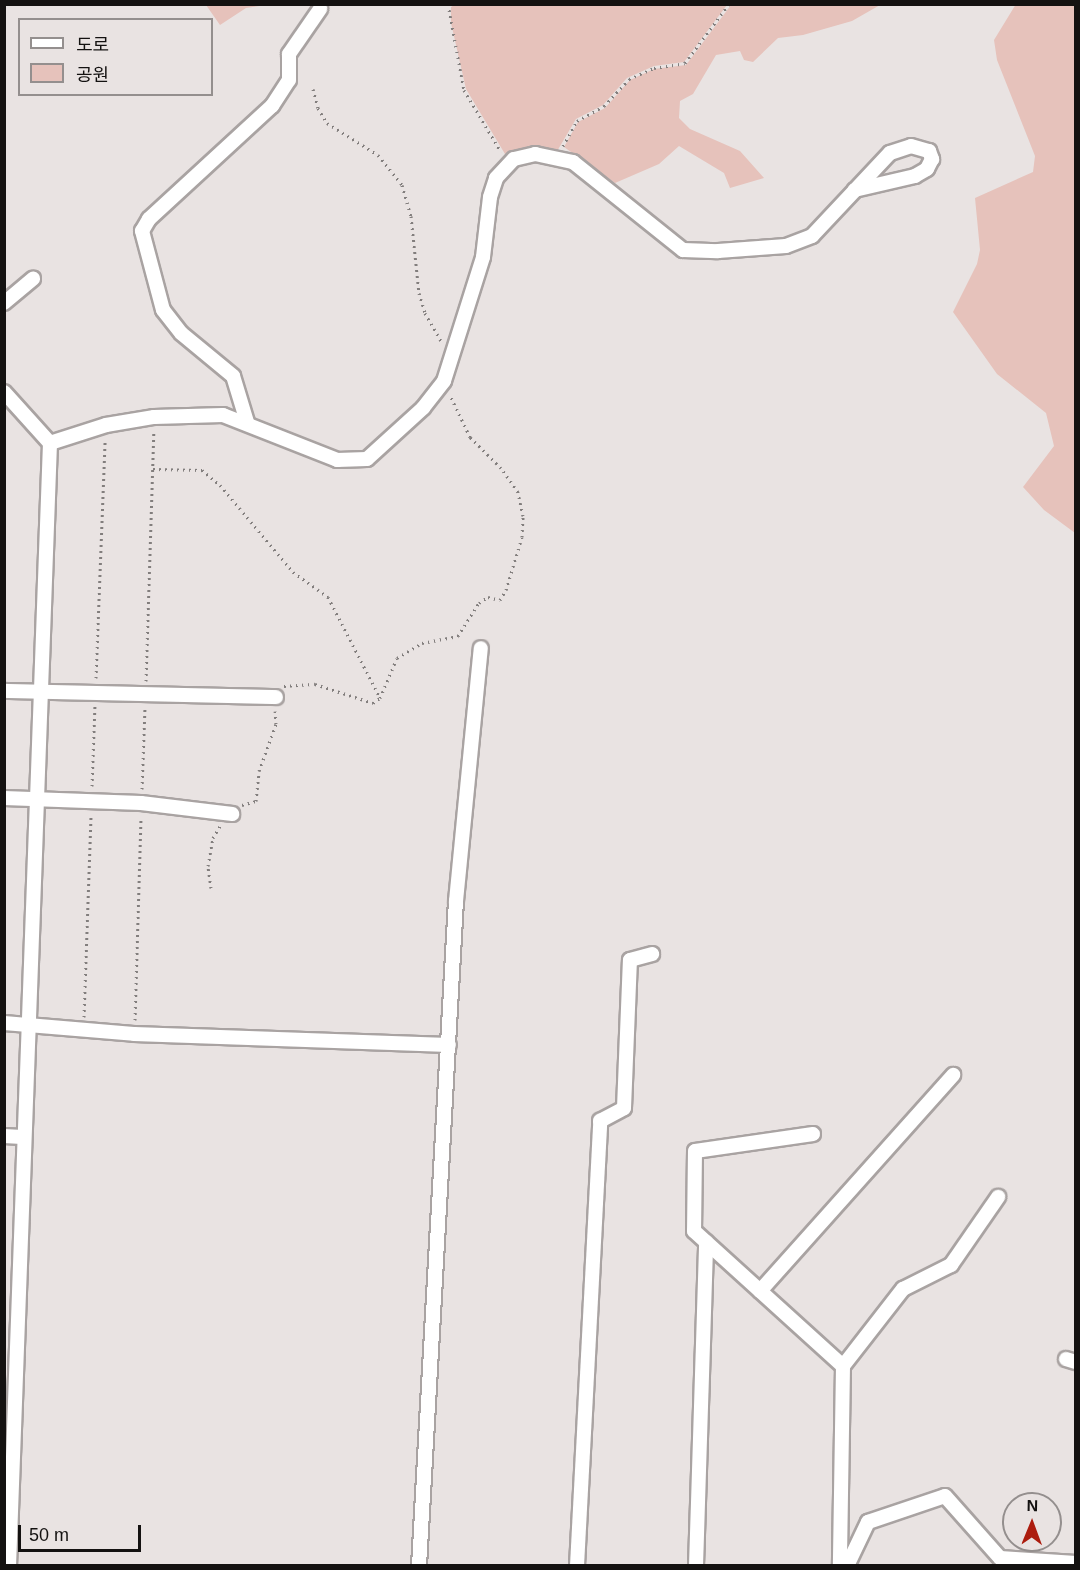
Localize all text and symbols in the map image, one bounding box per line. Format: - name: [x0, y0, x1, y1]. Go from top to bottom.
- legend: [18, 18, 213, 96]
- text: 도로: [76, 35, 109, 55]
- text: 공원: [76, 65, 109, 85]
- north arrow: [1002, 1492, 1062, 1552]
- text: N: [1026, 1497, 1038, 1514]
- scale bar: [21, 1513, 144, 1551]
- text: 50 m: [29, 1525, 69, 1545]

